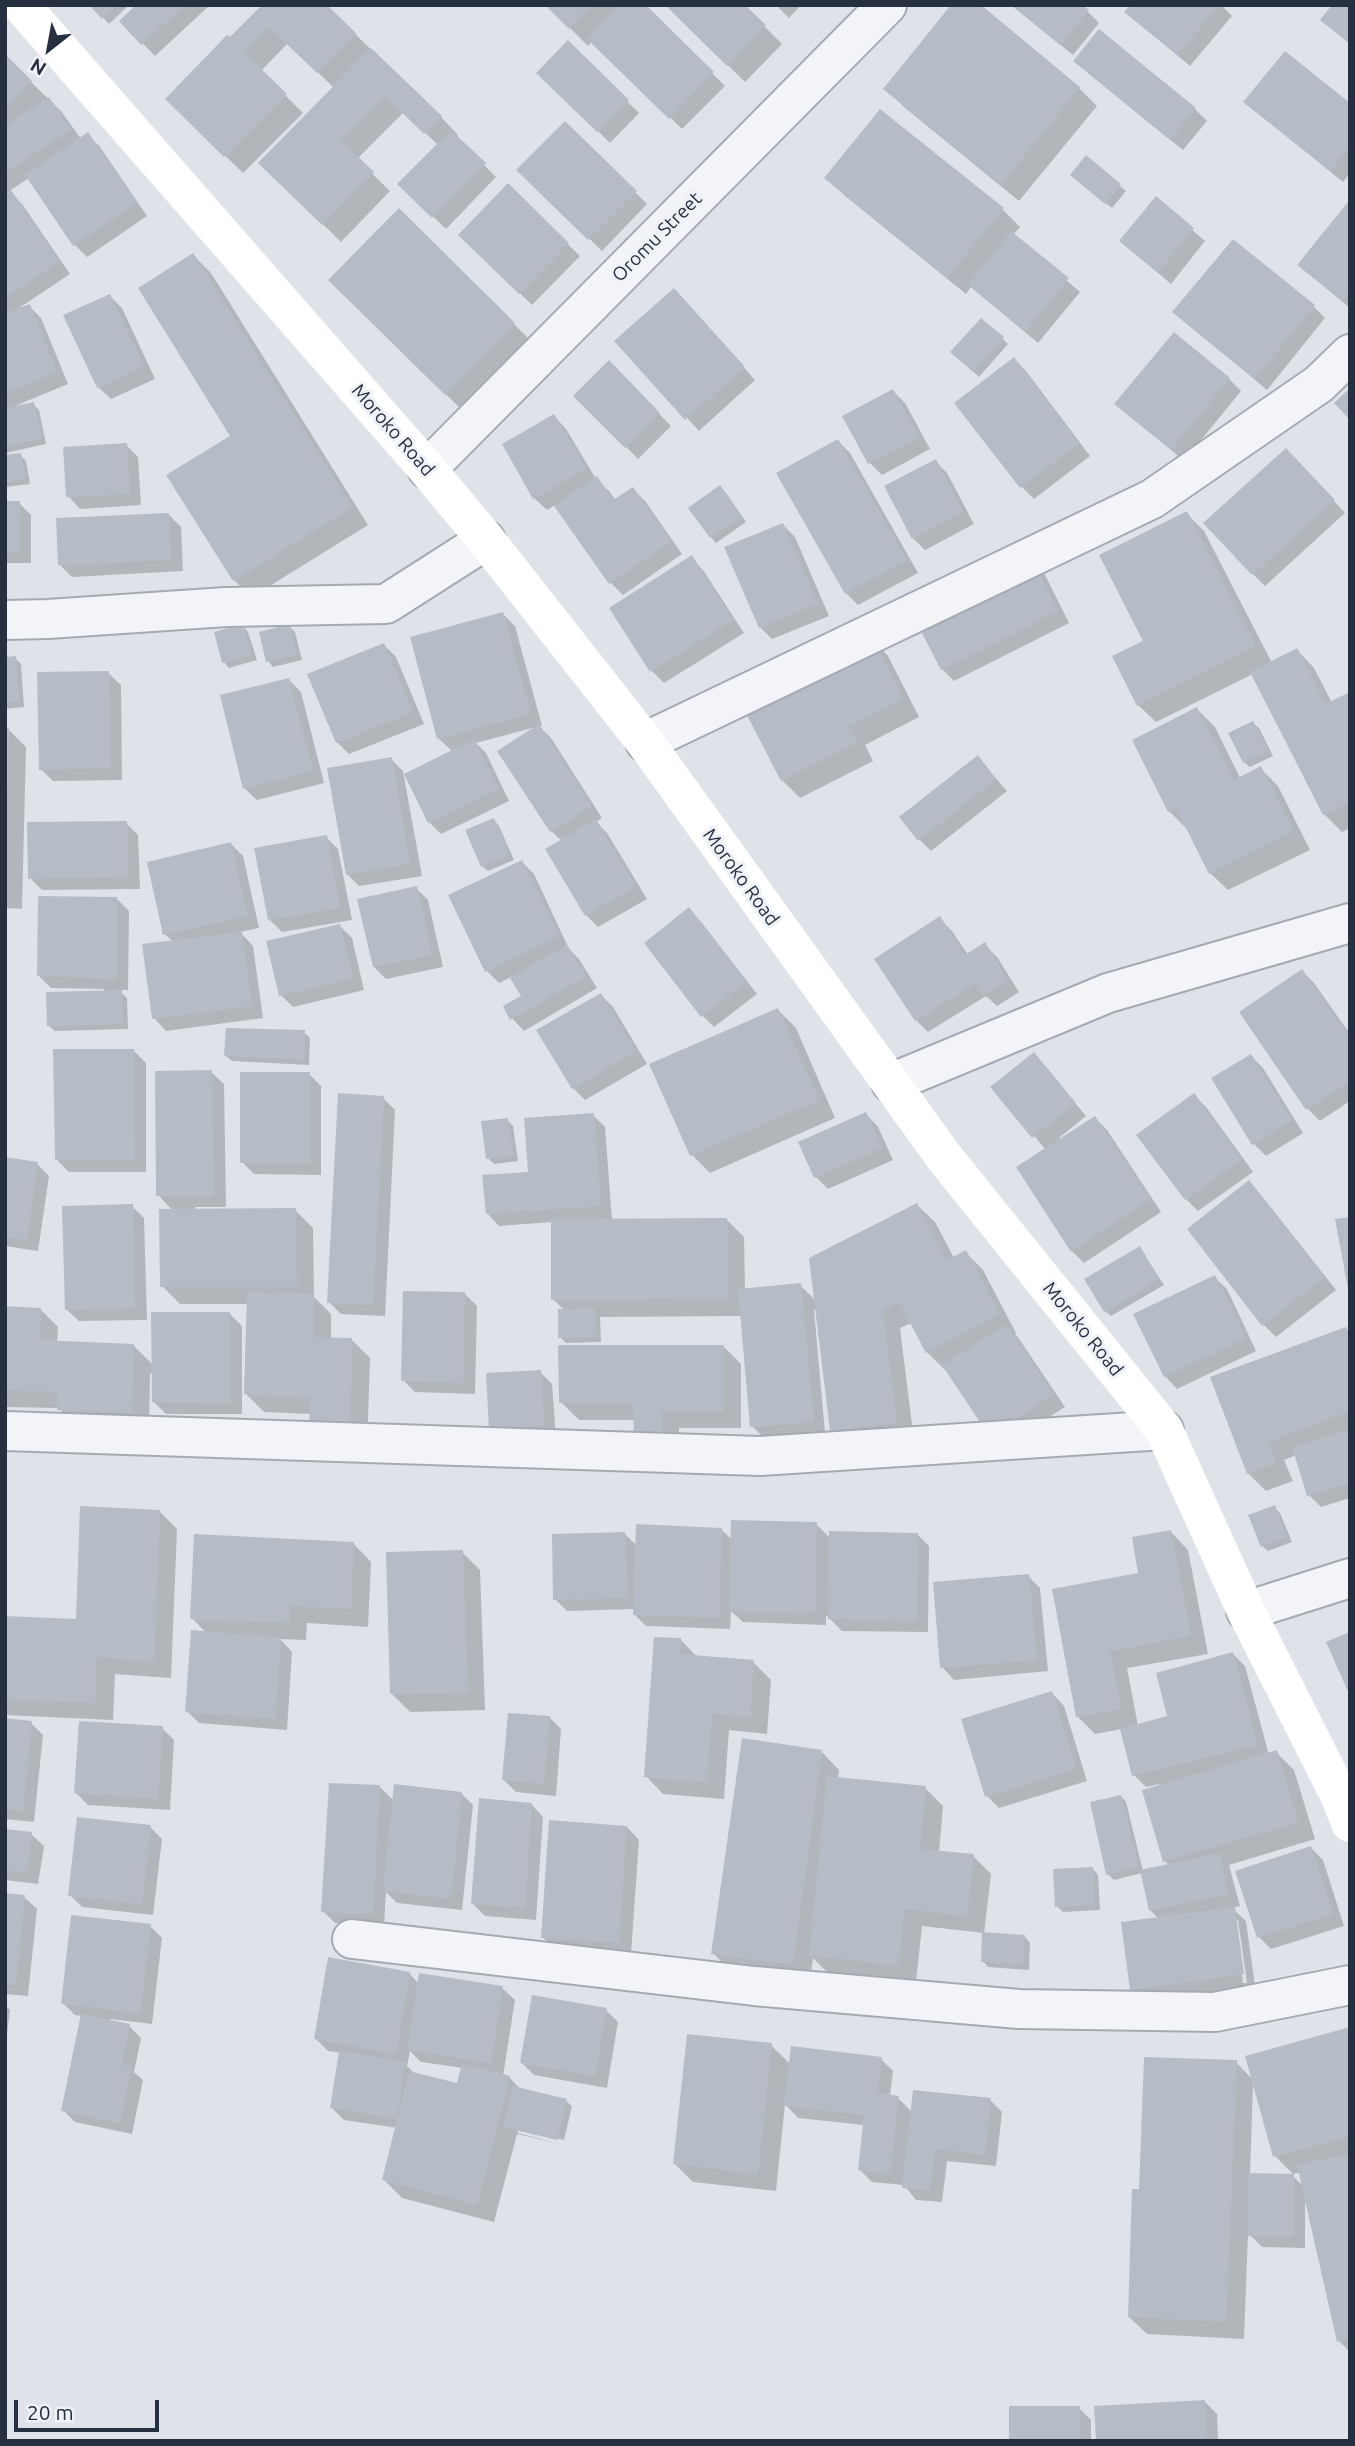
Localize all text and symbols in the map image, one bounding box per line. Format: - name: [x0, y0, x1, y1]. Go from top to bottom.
- north arrow: [14, 14, 84, 84]
- text: N: [26, 54, 50, 80]
- street label: Oromu Street: [607, 187, 707, 287]
- street label: Moroko Road: [347, 379, 439, 481]
- street label: Moroko Road: [698, 824, 784, 930]
- street label: Moroko Road: [1038, 1277, 1128, 1381]
- scale bar: [18, 2386, 163, 2430]
- text: 20 m: [27, 2400, 74, 2424]

